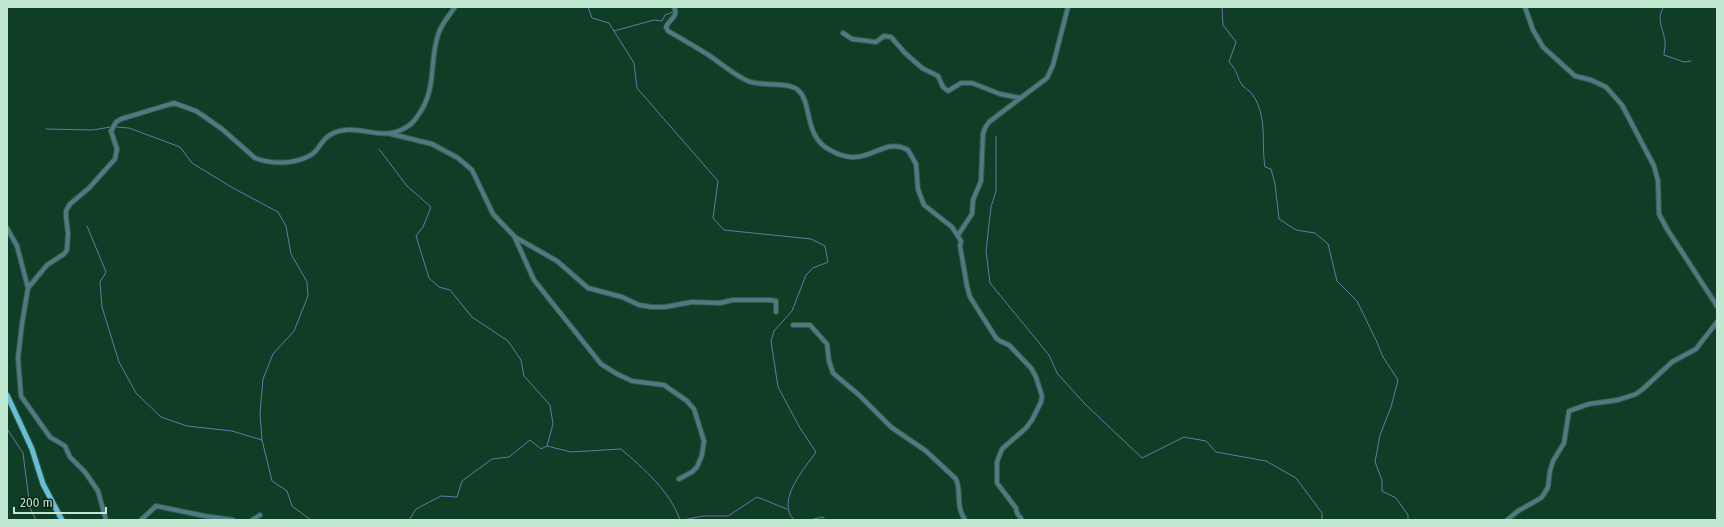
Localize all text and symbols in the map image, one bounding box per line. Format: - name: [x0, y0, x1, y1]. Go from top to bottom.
- scale bar: [14, 489, 106, 515]
- text: 200 m: [20, 496, 53, 510]

